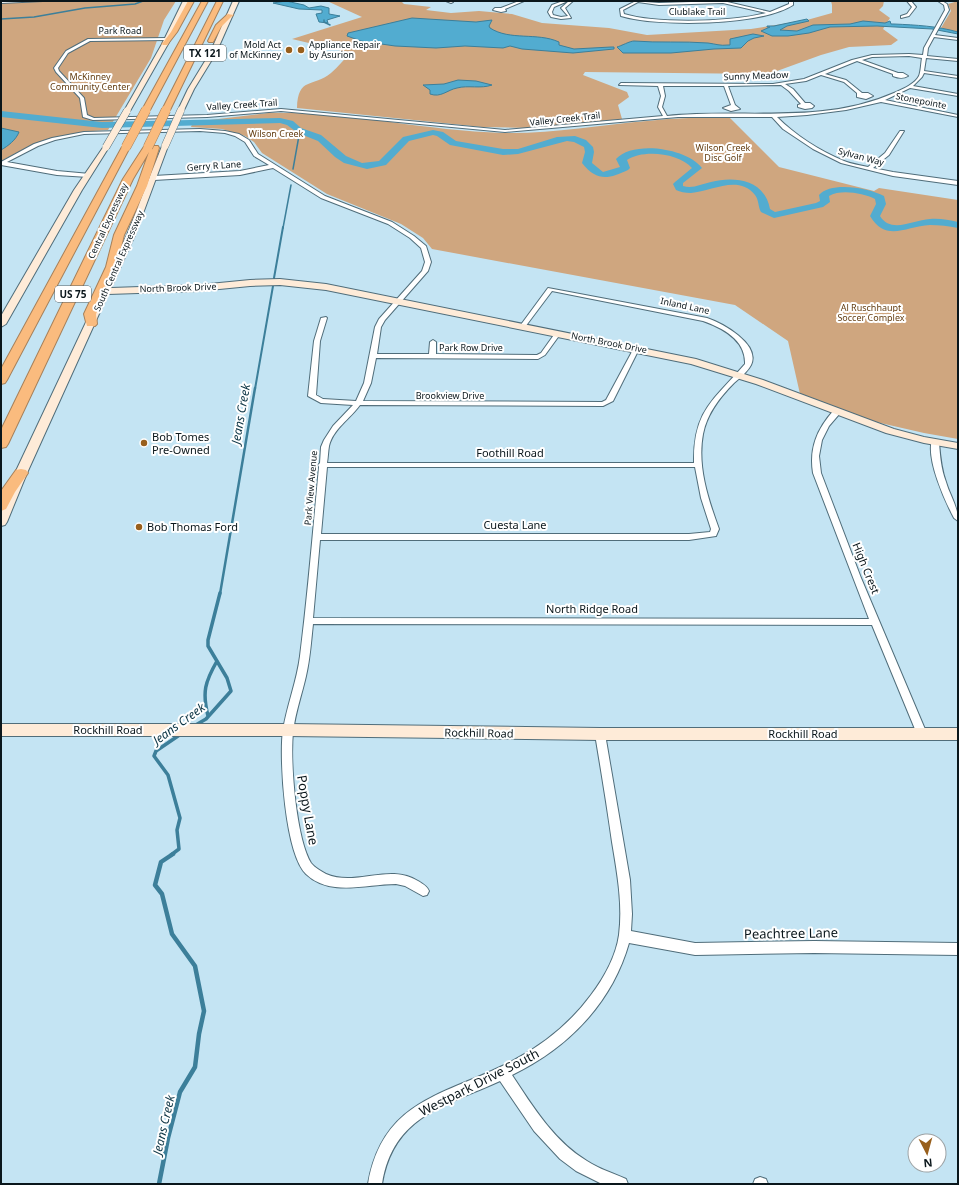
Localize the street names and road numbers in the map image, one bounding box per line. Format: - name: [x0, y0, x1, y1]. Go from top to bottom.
- street label: Clublake Trail: [669, 5, 725, 18]
- street label: Park Road: [99, 24, 141, 37]
- road number: TX 121: [184, 45, 226, 61]
- street label: Sunny Meadow: [723, 68, 789, 83]
- street label: Stonepointe: [895, 89, 948, 112]
- street label: Valley Creek Trail: [206, 96, 278, 113]
- street label: Valley Creek Trail: [529, 108, 601, 129]
- street label: Sylvan Way: [837, 144, 886, 169]
- street label: Gerry R Lane: [186, 157, 242, 174]
- street label: Central Expressway: [84, 180, 131, 261]
- street label: South Central Expressway: [90, 208, 147, 313]
- street label: North Brook Drive: [139, 280, 217, 295]
- road number: US 75: [55, 286, 91, 302]
- street label: Inland Lane: [659, 294, 711, 317]
- street label: North Brook Drive: [570, 329, 648, 356]
- street label: Park Row Drive: [439, 341, 503, 354]
- street label: Brookview Drive: [416, 389, 484, 402]
- street label: Foothill Road: [476, 445, 544, 460]
- street label: Park View Avenue: [301, 450, 320, 526]
- street label: Cuesta Lane: [483, 517, 547, 532]
- street label: High Crest: [849, 540, 884, 596]
- street label: North Ridge Road: [546, 601, 638, 616]
- street label: Rockhill Road: [73, 722, 143, 737]
- street label: Rockhill Road: [444, 724, 514, 741]
- street label: Rockhill Road: [768, 726, 838, 741]
- street label: Poppy Lane: [293, 773, 323, 847]
- street label: Peachtree Lane: [744, 923, 838, 943]
- street label: Westpark Drive South: [416, 1044, 542, 1120]

